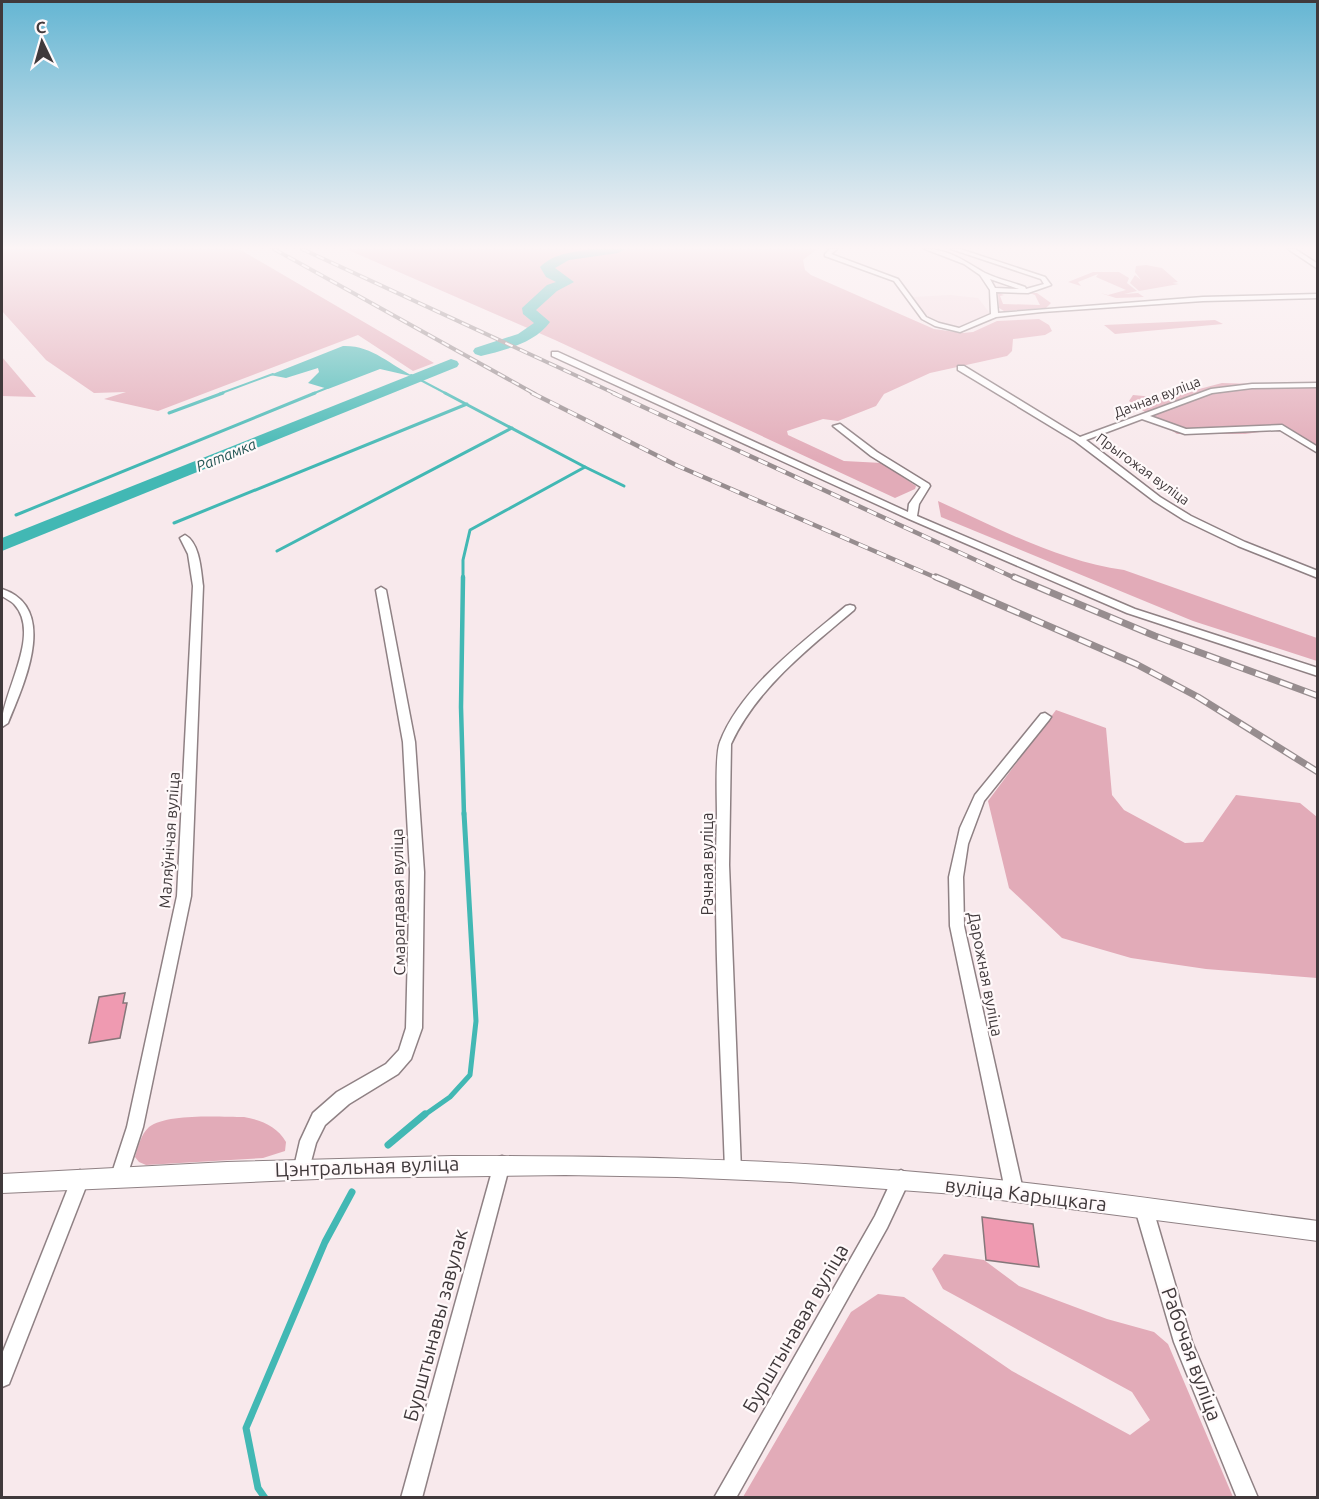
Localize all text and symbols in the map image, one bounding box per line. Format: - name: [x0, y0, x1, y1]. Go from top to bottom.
- north arrow: [12, 12, 72, 72]
- text: С: [35, 18, 47, 36]
- street label: Дачная вуліца: [1111, 373, 1203, 421]
- street label: Прыгожая вуліца: [1093, 430, 1193, 508]
- water label: Ратамка: [194, 435, 258, 475]
- street label: Маляўнічая вуліца: [155, 771, 183, 909]
- street label: Рачная вуліца: [698, 813, 716, 915]
- street label: Смарагдавая вуліца: [388, 828, 408, 976]
- street label: Дарожная вуліца: [965, 910, 1007, 1038]
- street label: Цэнтральная вуліца: [274, 1151, 460, 1181]
- street label: вуліца Карыцкага: [944, 1173, 1108, 1215]
- street label: Бурштынавы завулак: [398, 1226, 472, 1424]
- street label: Бурштынавая вуліца: [737, 1240, 853, 1416]
- street label: Рабочая вуліца: [1157, 1284, 1227, 1424]

